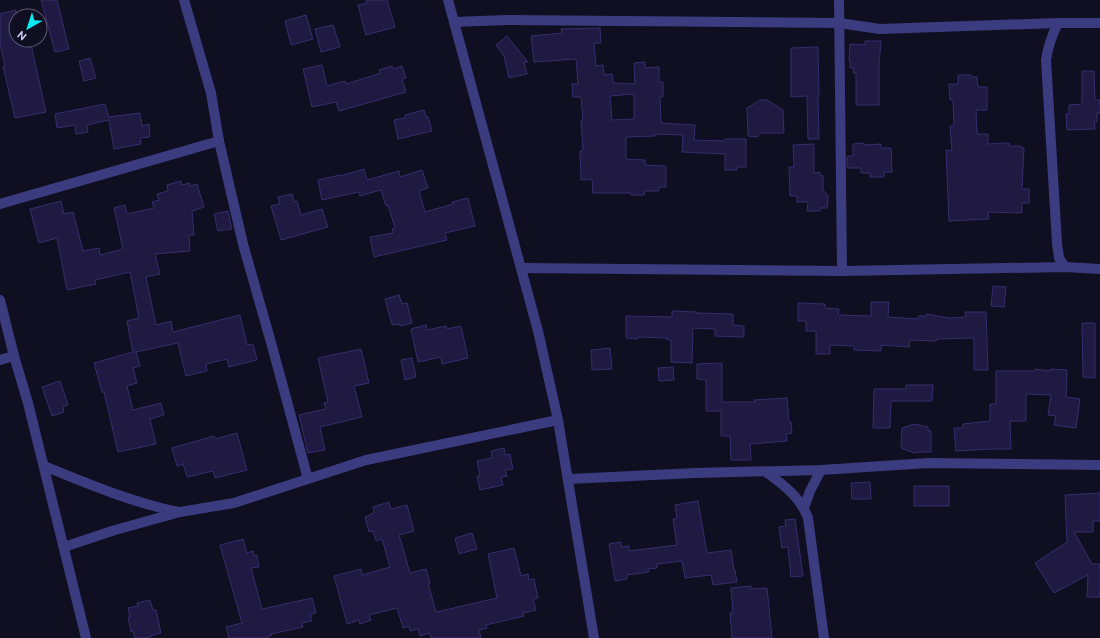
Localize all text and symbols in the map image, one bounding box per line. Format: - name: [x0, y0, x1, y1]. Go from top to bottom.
- north arrow: [8, 8, 48, 48]
- text: N: [15, 29, 29, 43]

